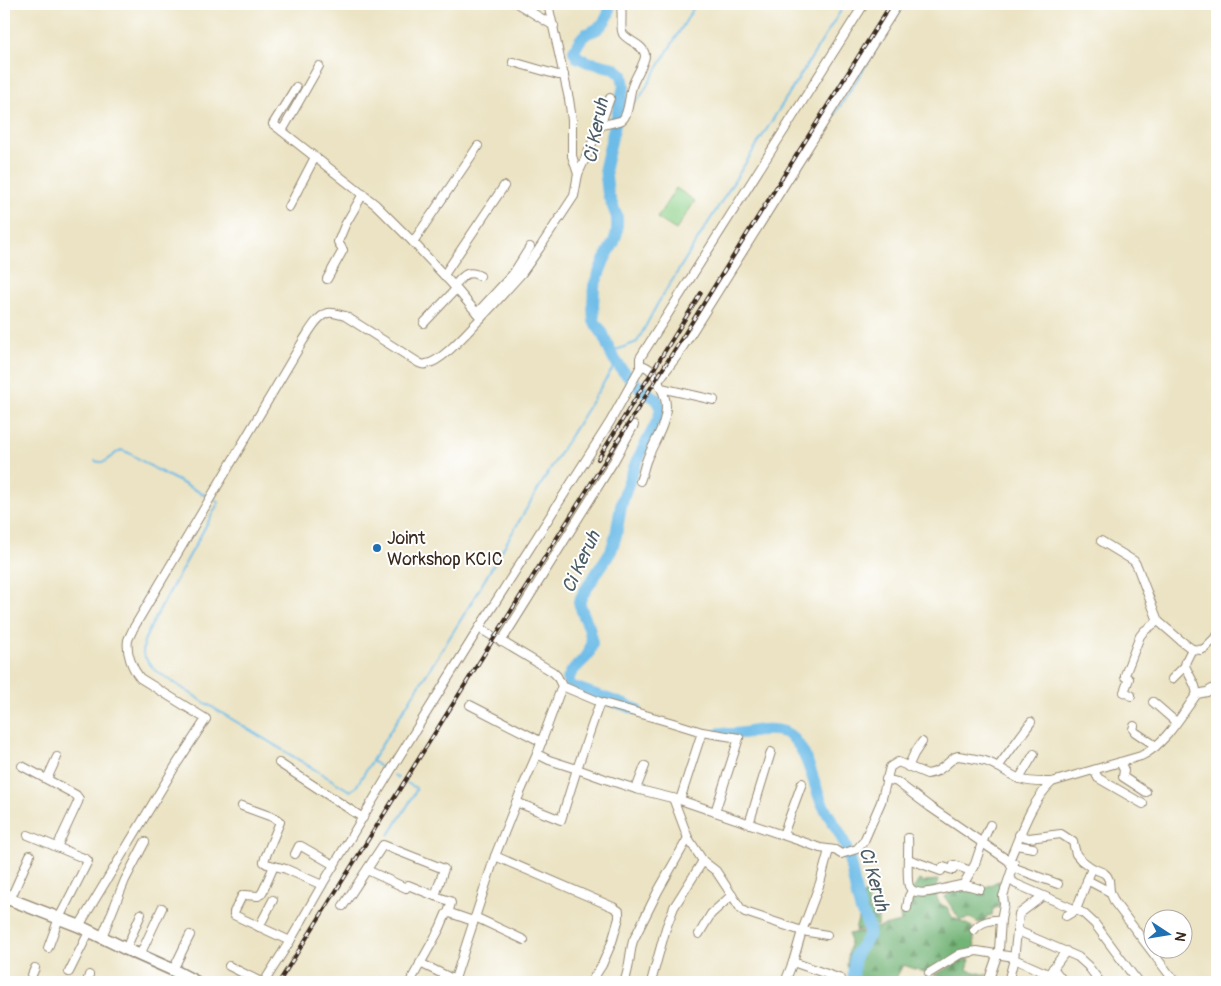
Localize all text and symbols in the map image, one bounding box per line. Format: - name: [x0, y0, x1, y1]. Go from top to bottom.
- water label: Ci Keruh: [578, 96, 614, 165]
- water label: Ci Keruh: [556, 526, 606, 597]
- place label: Joint Workshop KCIC: [387, 527, 503, 571]
- marker: Joint Workshop KCIC: [371, 542, 383, 554]
- water label: Ci Keruh: [853, 844, 895, 915]
- north arrow: [1144, 908, 1194, 958]
- text: N: [1171, 930, 1190, 943]

